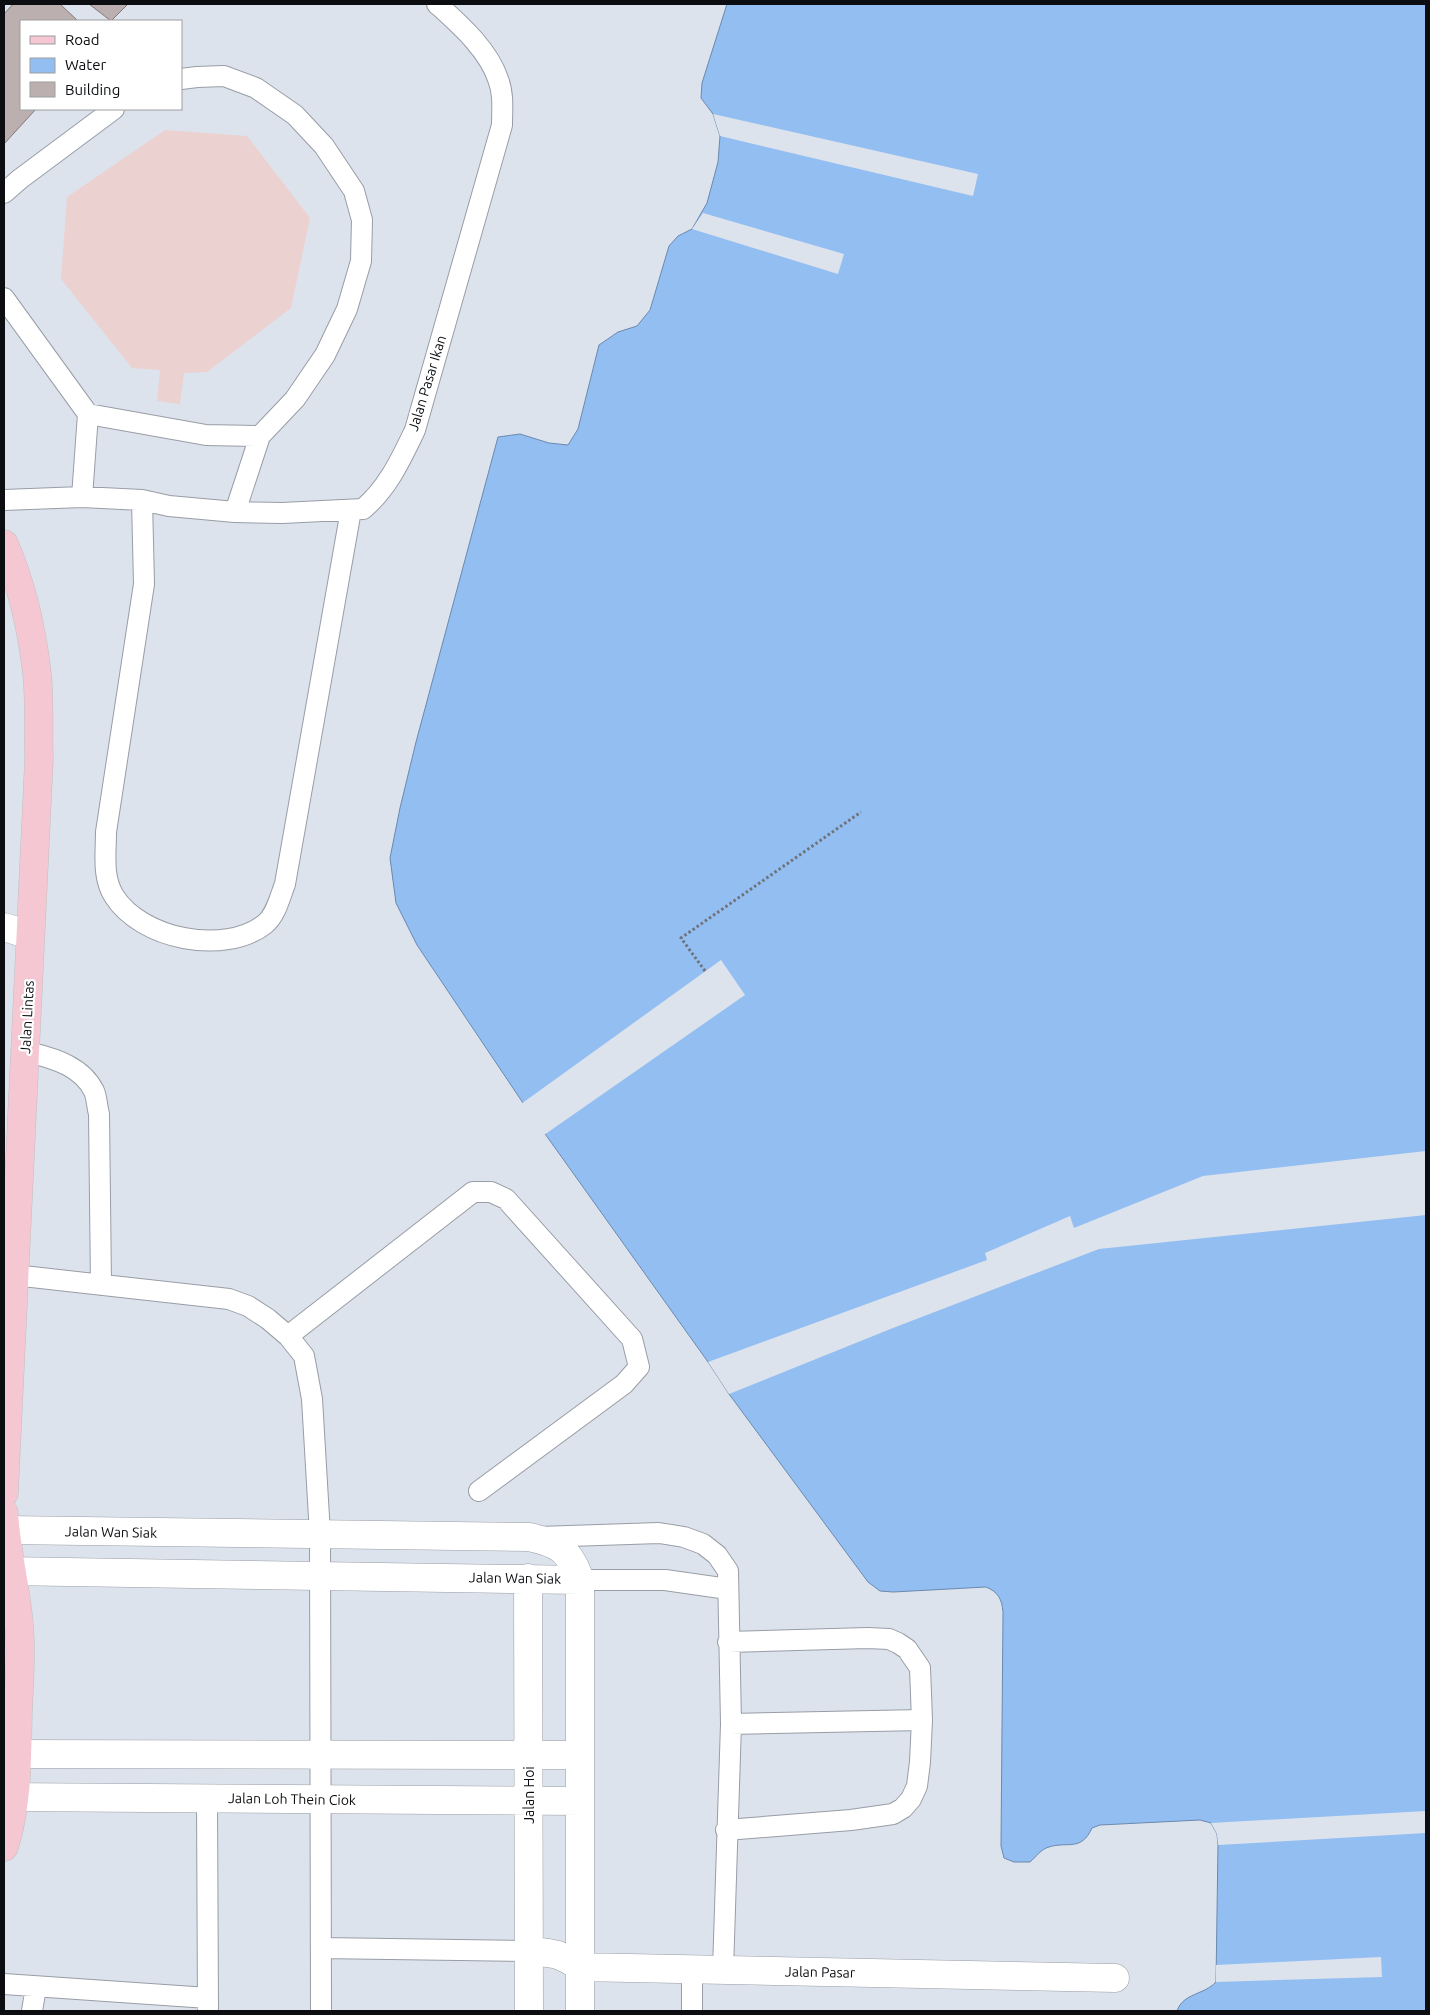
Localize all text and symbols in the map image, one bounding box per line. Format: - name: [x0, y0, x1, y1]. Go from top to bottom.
- legend: [20, 20, 182, 110]
- text: Road: [65, 31, 100, 48]
- text: Water: [65, 56, 106, 73]
- text: Building: [65, 81, 120, 98]
- street label: Jalan Pasar Ikan: [405, 333, 449, 433]
- street label: Jalan Lintas: [17, 980, 37, 1054]
- street label: Jalan Wan Siak: [65, 1523, 157, 1541]
- street label: Jalan Wan Siak: [469, 1569, 561, 1587]
- street label: Jalan Hoi: [521, 1766, 537, 1824]
- street label: Jalan Loh Thein Ciok: [228, 1790, 356, 1808]
- street label: Jalan Pasar: [785, 1963, 856, 1981]

